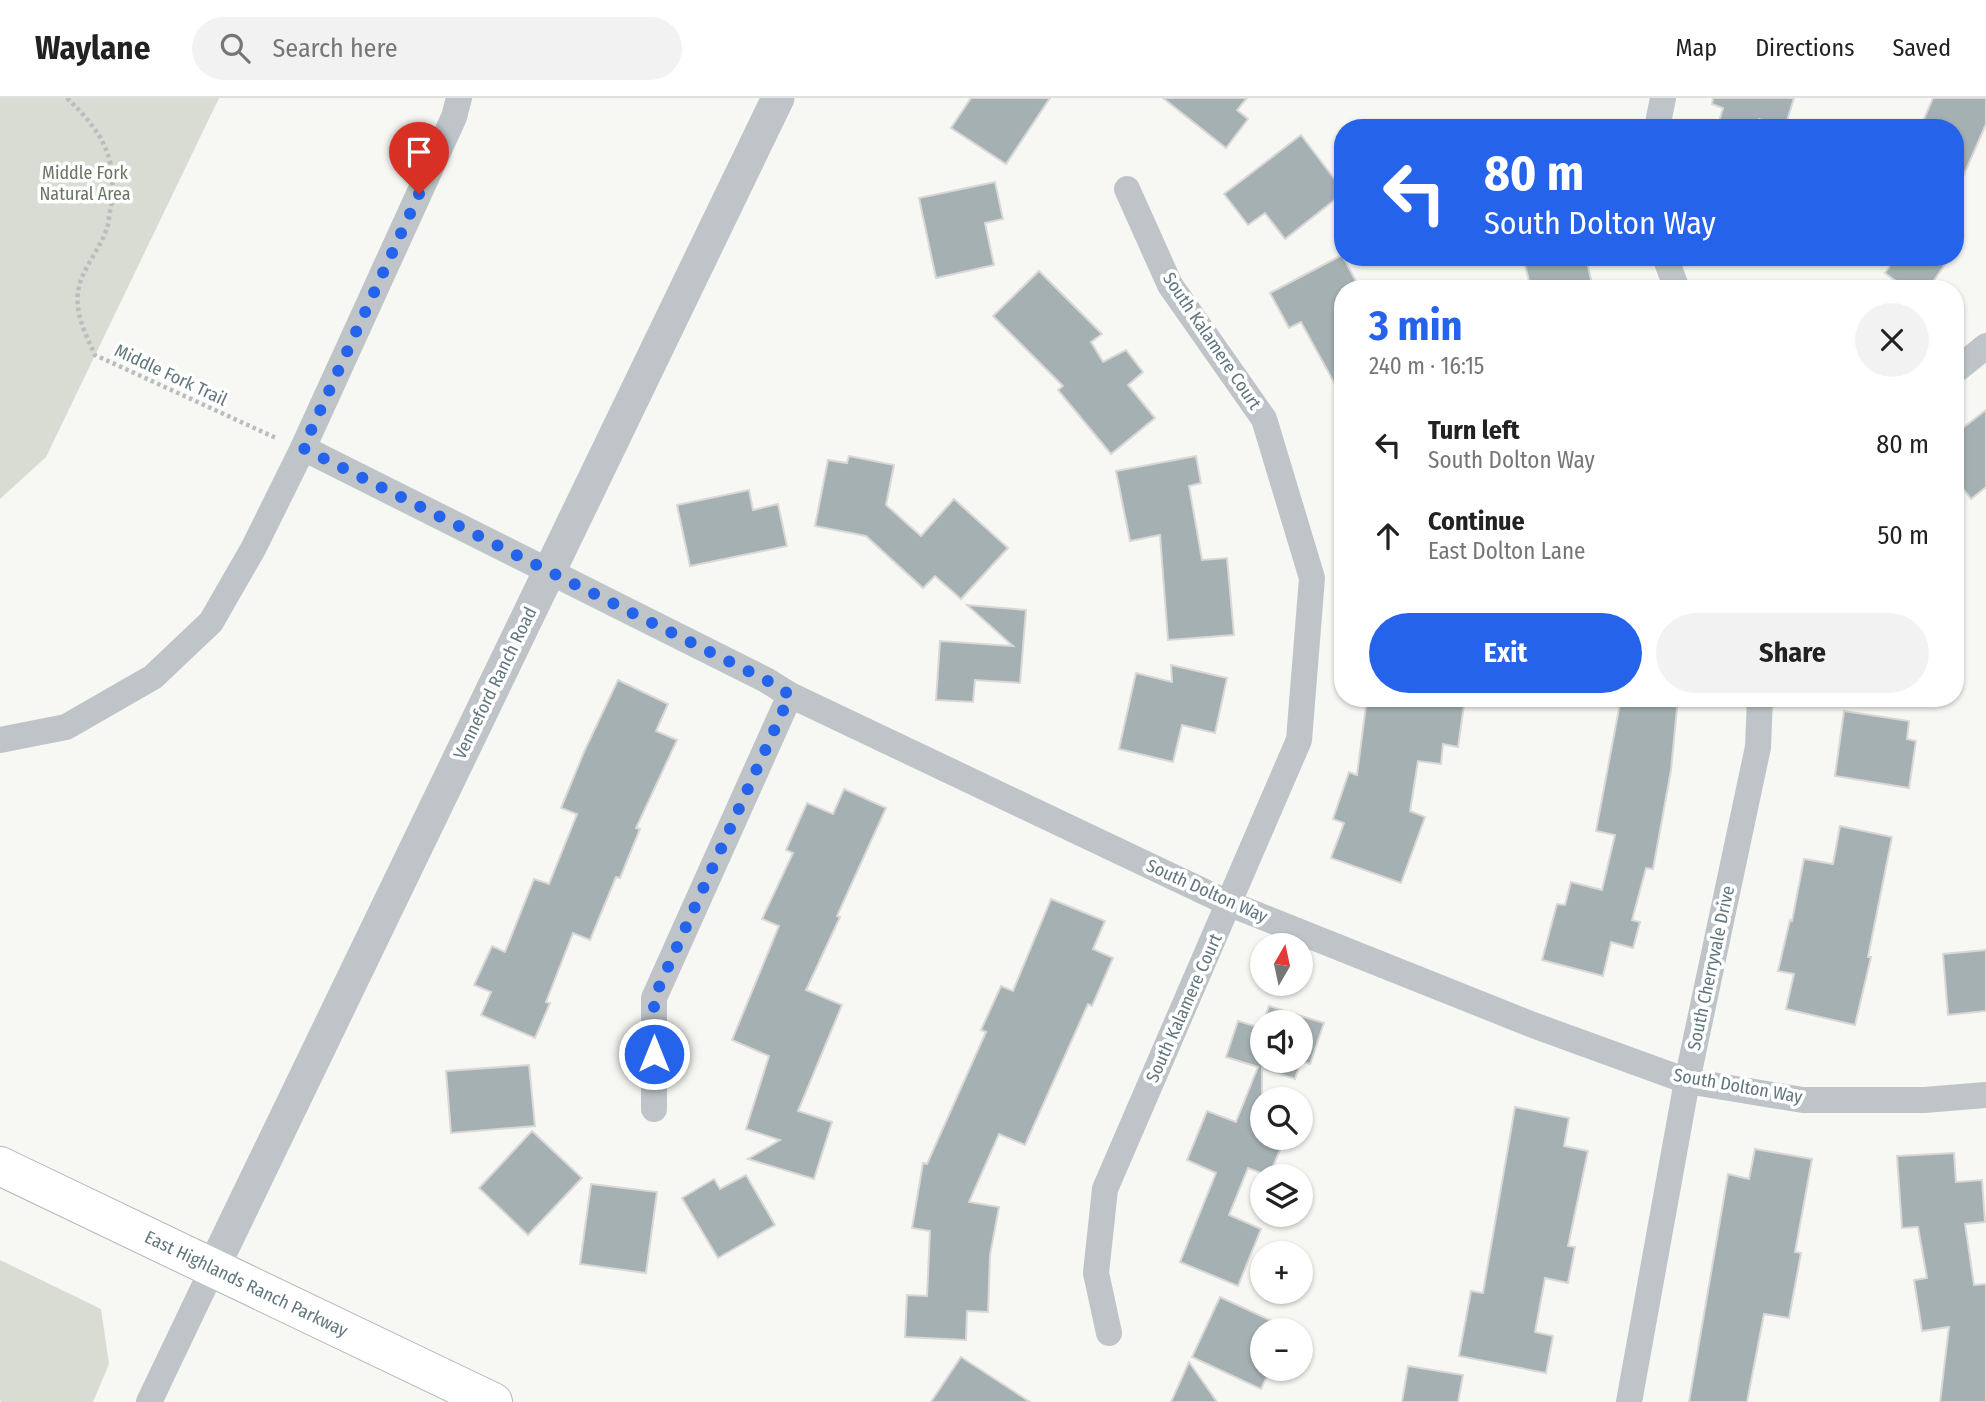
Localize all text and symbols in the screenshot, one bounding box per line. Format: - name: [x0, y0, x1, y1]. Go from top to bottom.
- search box: [192, 17, 682, 80]
- text: Waylane: [35, 28, 150, 68]
- icon: search: [216, 29, 254, 67]
- text: Search here: [272, 33, 398, 64]
- text: Map: [1676, 34, 1717, 62]
- text: Directions: [1755, 34, 1854, 62]
- text: Saved: [1892, 34, 1951, 62]
- pin: [389, 122, 449, 194]
- icon: arrive: [400, 133, 438, 171]
- text: 80 m: [1484, 144, 1584, 203]
- icon: left: [1369, 147, 1460, 238]
- park label: Middle Fork Natural Area: [39, 162, 131, 205]
- text: South Dolton Way: [1484, 204, 1716, 242]
- street label: South Kalamere Court: [1158, 268, 1266, 414]
- text: 3 min: [1369, 301, 1463, 351]
- button: close: [1855, 303, 1929, 377]
- street label: Middle Fork Trail: [111, 339, 231, 411]
- text: 240 m · 16:15: [1369, 352, 1484, 380]
- text: Turn left: [1428, 415, 1520, 446]
- icon: left: [1369, 426, 1407, 464]
- text: 80 m: [1876, 429, 1929, 460]
- text: South Dolton Way: [1428, 446, 1595, 474]
- text: Continue: [1428, 506, 1525, 537]
- icon: ahead: [1369, 517, 1407, 555]
- text: 50 m: [1877, 520, 1929, 551]
- text: East Dolton Lane: [1428, 537, 1585, 565]
- street label: Venneford Ranch Road: [449, 603, 541, 763]
- button: Exit: [1369, 613, 1642, 693]
- button: Share: [1656, 613, 1929, 693]
- street label: South Dolton Way: [1143, 854, 1271, 928]
- street label: South Cherryvale Drive: [1683, 884, 1739, 1052]
- street label: South Kalamere Court: [1141, 930, 1227, 1086]
- north arrow: [1250, 933, 1312, 996]
- map controls: [1250, 933, 1313, 1381]
- button: sound: [1250, 1010, 1313, 1073]
- position arrow: [617, 1017, 691, 1091]
- street label: South Dolton Way: [1672, 1064, 1804, 1108]
- button: search: [1250, 1087, 1313, 1150]
- button: layers: [1250, 1164, 1313, 1227]
- street label: East Highlands Ranch Parkway: [141, 1226, 351, 1342]
- button: +: [1250, 1241, 1313, 1304]
- button: −: [1250, 1318, 1313, 1381]

